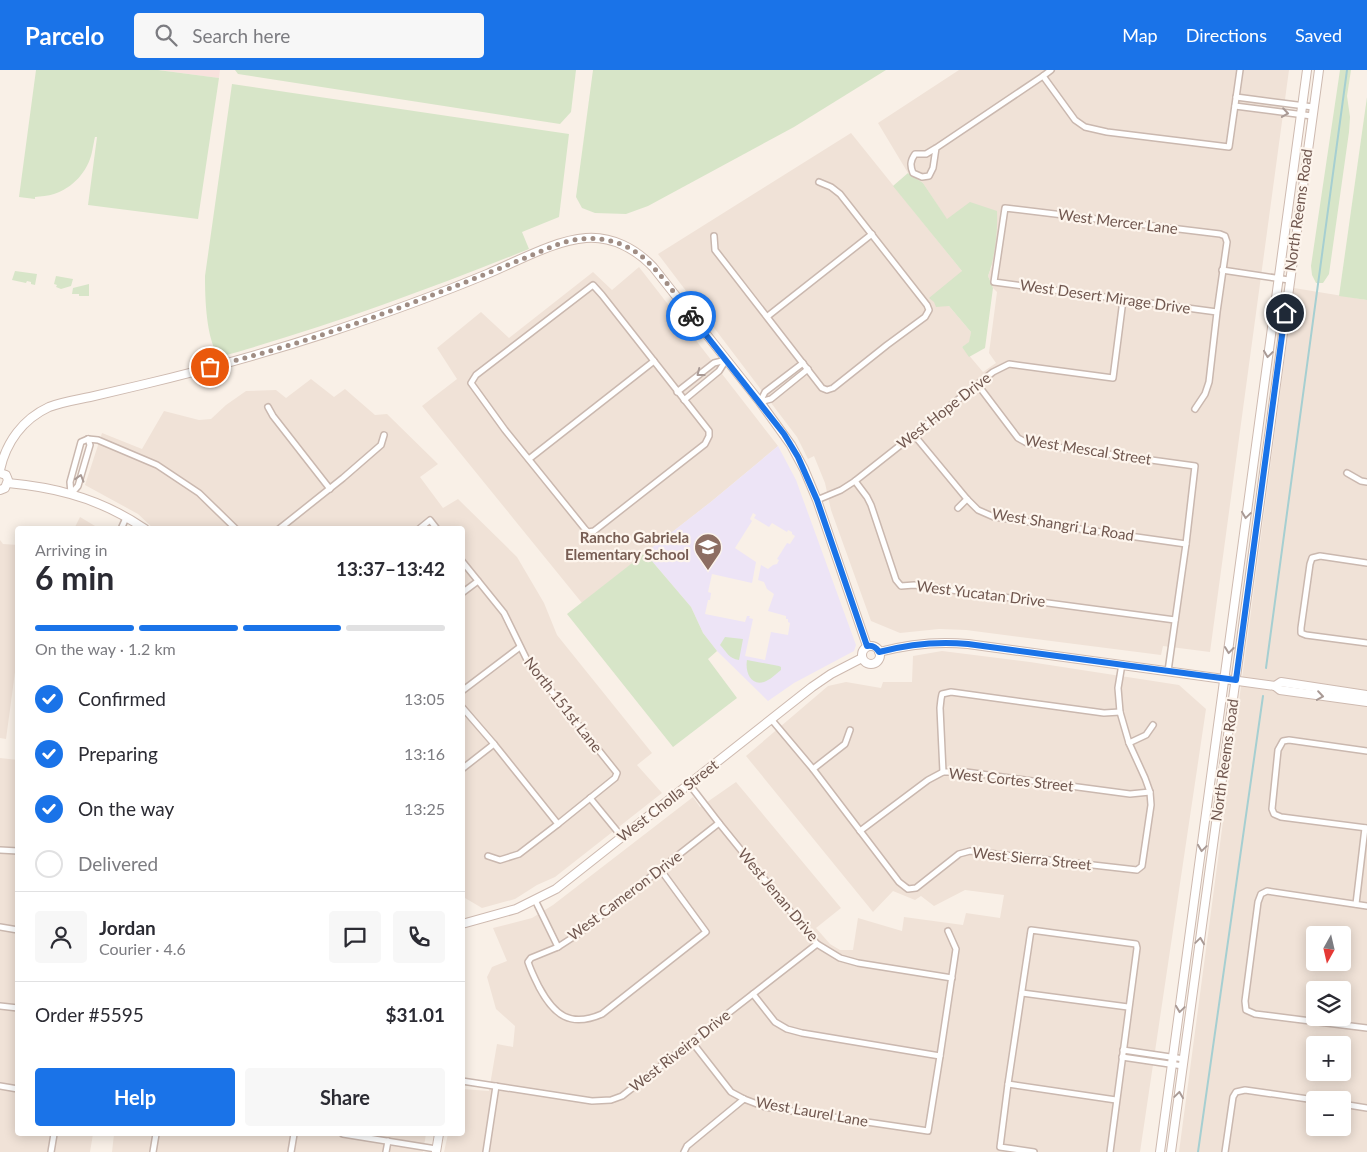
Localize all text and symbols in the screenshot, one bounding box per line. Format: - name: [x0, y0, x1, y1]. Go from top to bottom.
- search box: [134, 13, 484, 58]
- text: Parcelo: [25, 21, 104, 50]
- icon: search: [152, 21, 180, 49]
- text: Search here: [192, 24, 290, 47]
- text: Map: [1122, 24, 1158, 46]
- text: Directions: [1186, 24, 1267, 46]
- text: Saved: [1295, 24, 1342, 46]
- one-way arrow: [1281, 107, 1289, 118]
- street label: North Reems Road: [1281, 147, 1316, 272]
- street label: West Mercer Lane: [1057, 205, 1179, 237]
- street label: West Desert Mirage Drive: [1019, 275, 1192, 317]
- courier: [666, 291, 716, 341]
- pin: [1264, 292, 1306, 334]
- icon: home: [1271, 299, 1299, 327]
- icon: bike: [677, 302, 705, 330]
- pin: [189, 346, 231, 388]
- one-way arrow: [1263, 350, 1274, 358]
- icon: bag: [196, 353, 224, 381]
- one-way arrow: [697, 368, 706, 377]
- street label: West Hope Drive: [893, 368, 994, 452]
- street label: West Mescal Street: [1024, 430, 1153, 468]
- one-way arrow: [75, 474, 85, 483]
- street label: West Shangri La Road: [991, 504, 1135, 544]
- one-way arrow: [1242, 511, 1252, 519]
- place label: Rancho Gabriela Elementary School: [565, 528, 689, 563]
- school or university icon: Rancho Gabriela Elementary School: [693, 532, 723, 571]
- text: Arriving in: [35, 540, 108, 559]
- text: 13:37–13:42: [336, 557, 445, 580]
- text: 6 min: [35, 558, 114, 597]
- street label: West Yucatan Drive: [916, 576, 1047, 610]
- text: On the way · 1.2 km: [35, 639, 176, 658]
- one-way arrow: [1224, 647, 1235, 655]
- street label: North 151st Lane: [521, 653, 607, 756]
- icon: check: [35, 685, 63, 713]
- text: Confirmed: [78, 687, 166, 710]
- text: 13:05: [404, 689, 445, 708]
- one-way arrow: [1316, 690, 1324, 701]
- street label: North Reems Road: [1207, 697, 1242, 822]
- icon: check: [35, 740, 63, 768]
- text: Preparing: [78, 742, 158, 765]
- text: 13:16: [404, 744, 445, 763]
- street label: West Cholla Street: [613, 755, 722, 845]
- street label: West Cortes Street: [948, 764, 1075, 795]
- icon: check: [35, 795, 63, 823]
- text: On the way: [78, 797, 174, 820]
- text: 13:25: [404, 799, 445, 818]
- street label: West Sierra Street: [972, 843, 1093, 873]
- street label: West Jenan Drive: [735, 844, 823, 945]
- one-way arrow: [1197, 845, 1208, 853]
- street label: West Cameron Drive: [564, 847, 685, 944]
- text: Delivered: [78, 852, 158, 875]
- button: person: [35, 911, 87, 963]
- button: chat: [329, 911, 381, 963]
- button: phone: [393, 911, 445, 963]
- text: Jordan: [99, 916, 156, 939]
- north arrow: [1306, 926, 1351, 971]
- map controls: [1306, 926, 1351, 1136]
- one-way arrow: [1194, 937, 1205, 945]
- text: Courier · 4.6: [99, 939, 186, 958]
- button: layers: [1306, 981, 1351, 1026]
- text: Order #5595: [35, 1003, 144, 1026]
- text: $31.01: [385, 1003, 445, 1026]
- street label: West Riveira Drive: [626, 1005, 733, 1095]
- one-way arrow: [1175, 1006, 1186, 1014]
- button: +: [1306, 1036, 1351, 1081]
- button: Help: [35, 1068, 235, 1126]
- button: Share: [245, 1068, 445, 1126]
- one-way arrow: [1173, 1091, 1184, 1099]
- button: −: [1306, 1091, 1351, 1136]
- street label: West Laurel Lane: [755, 1092, 870, 1130]

